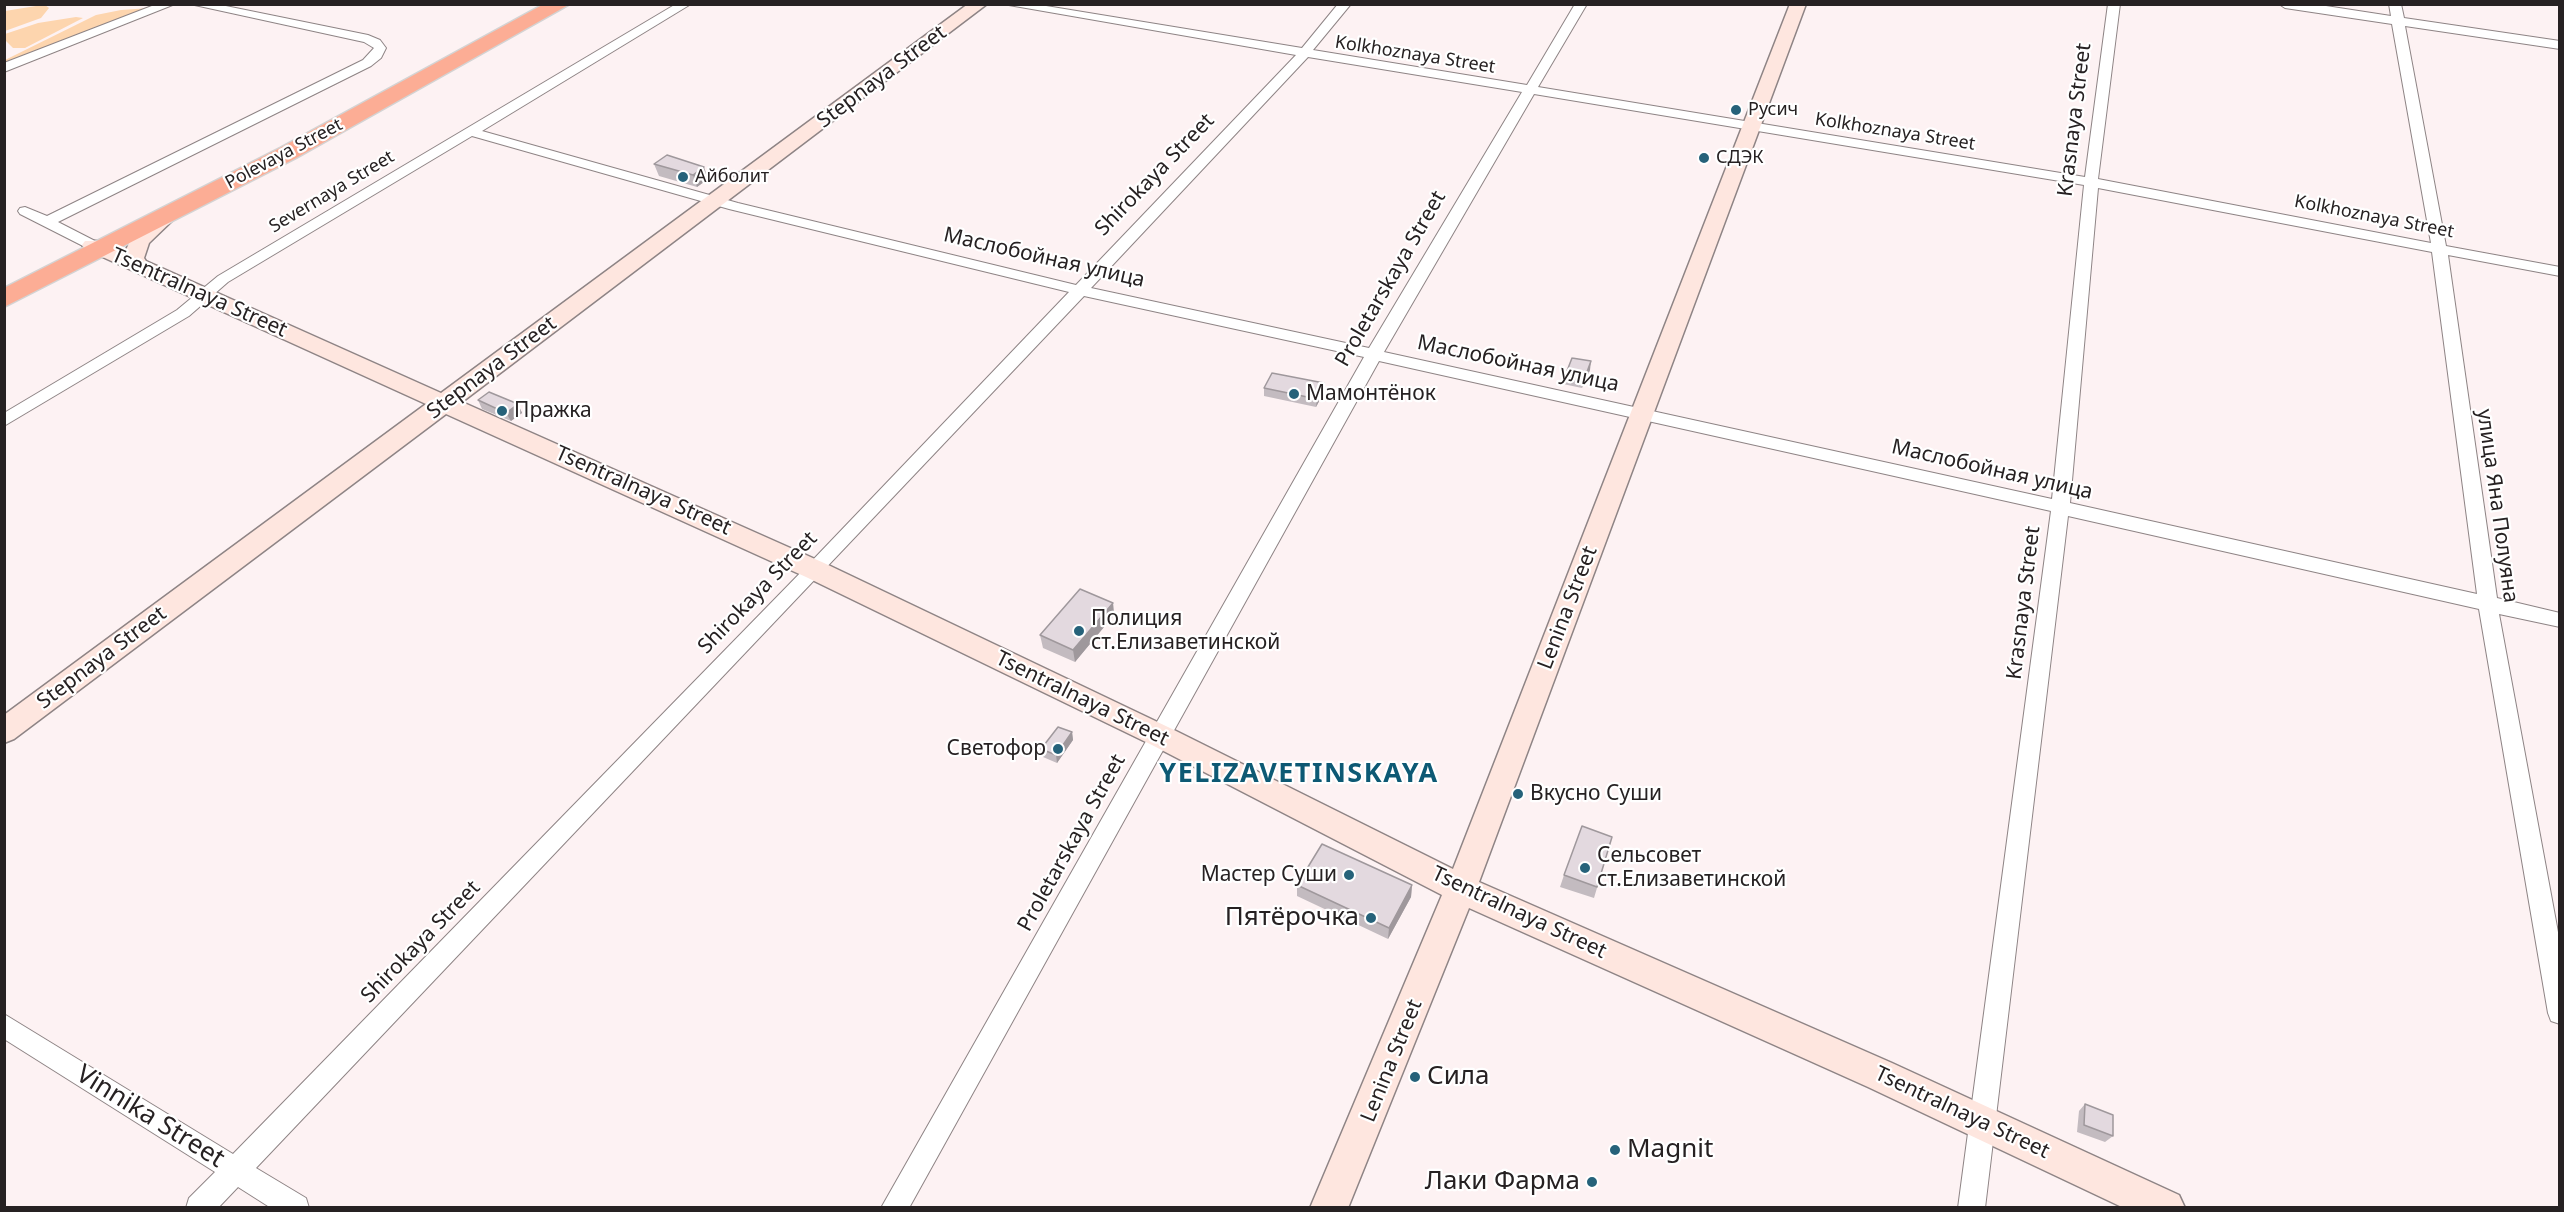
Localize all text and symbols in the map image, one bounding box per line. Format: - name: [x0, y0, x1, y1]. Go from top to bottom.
- street label: Stepnaya Street: [812, 20, 952, 134]
- street label: Kolkhoznaya Street: [1333, 32, 1497, 78]
- street label: Krasnaya Street: [2053, 42, 2097, 198]
- place label: Русич: [1748, 99, 1798, 121]
- marker: Русич: [1729, 103, 1743, 117]
- street label: Shirokaya Street: [1090, 109, 1220, 241]
- street label: Kolkhoznaya Street: [1813, 109, 1977, 155]
- street label: Polevaya Street: [222, 114, 346, 194]
- street label: Severnaya Street: [266, 146, 398, 238]
- place label: СДЭК: [1716, 147, 1764, 169]
- marker: СДЭК: [1697, 151, 1711, 165]
- place label: Айболит: [695, 166, 769, 188]
- marker: Айболит: [676, 170, 690, 184]
- street label: Proletarskaya Street: [1330, 187, 1452, 371]
- street label: Kolkhoznaya Street: [2292, 191, 2456, 243]
- street label: Маслобойная улица: [941, 223, 1147, 293]
- street label: Tsentralnaya Street: [107, 243, 291, 343]
- street label: Stepnaya Street: [422, 311, 562, 425]
- street label: Маслобойная улица: [1415, 330, 1621, 398]
- place label: Мамонтёнок: [1306, 381, 1436, 407]
- marker: Мамонтёнок: [1287, 387, 1301, 401]
- place label: Пражка: [514, 398, 592, 424]
- marker: Пражка: [495, 404, 509, 418]
- street label: улица Яна Полуяна: [2471, 408, 2523, 604]
- street label: Маслобойная улица: [1889, 435, 2095, 505]
- street label: Tsentralnaya Street: [551, 441, 735, 541]
- street label: Krasnaya Street: [2002, 525, 2046, 681]
- street label: Shirokaya Street: [693, 527, 823, 659]
- street label: Lenina Street: [1533, 543, 1603, 673]
- street label: Stepnaya Street: [32, 601, 172, 715]
- place label: Полиция ст.Елизаветинской: [1091, 606, 1280, 656]
- marker: Полиция ст.Елизаветинской: [1072, 624, 1086, 638]
- street label: Tsentralnaya Street: [991, 646, 1173, 752]
- place label: Светофор: [947, 736, 1046, 762]
- marker: Светофор: [1051, 742, 1065, 756]
- street label: Proletarskaya Street: [1013, 750, 1131, 936]
- district label: YELIZAVETINSKAYA: [1159, 758, 1439, 790]
- place label: Вкусно Суши: [1530, 781, 1662, 807]
- marker: Вкусно Суши: [1511, 787, 1525, 801]
- place label: Сельсовет ст.Елизаветинской: [1597, 843, 1786, 893]
- marker: Сельсовет ст.Елизаветинской: [1578, 861, 1592, 875]
- place label: Мастер Суши: [1201, 862, 1337, 888]
- street label: Tsentralnaya Street: [1428, 862, 1610, 964]
- marker: Мастер Суши: [1342, 868, 1356, 882]
- street label: Shirokaya Street: [356, 876, 486, 1008]
- place label: Пятёрочка: [1225, 902, 1359, 934]
- marker: Пятёрочка: [1364, 911, 1378, 925]
- street label: Lenina Street: [1356, 996, 1428, 1126]
- street label: Vinnika Street: [70, 1059, 230, 1175]
- place label: Сила: [1427, 1061, 1490, 1093]
- street label: Tsentralnaya Street: [1871, 1062, 2053, 1164]
- marker: Сила: [1408, 1070, 1422, 1084]
- place label: Magnit: [1627, 1134, 1713, 1166]
- marker: Magnit: [1608, 1143, 1622, 1157]
- place label: Лаки Фарма: [1425, 1166, 1580, 1198]
- marker: Лаки Фарма: [1585, 1175, 1599, 1189]

